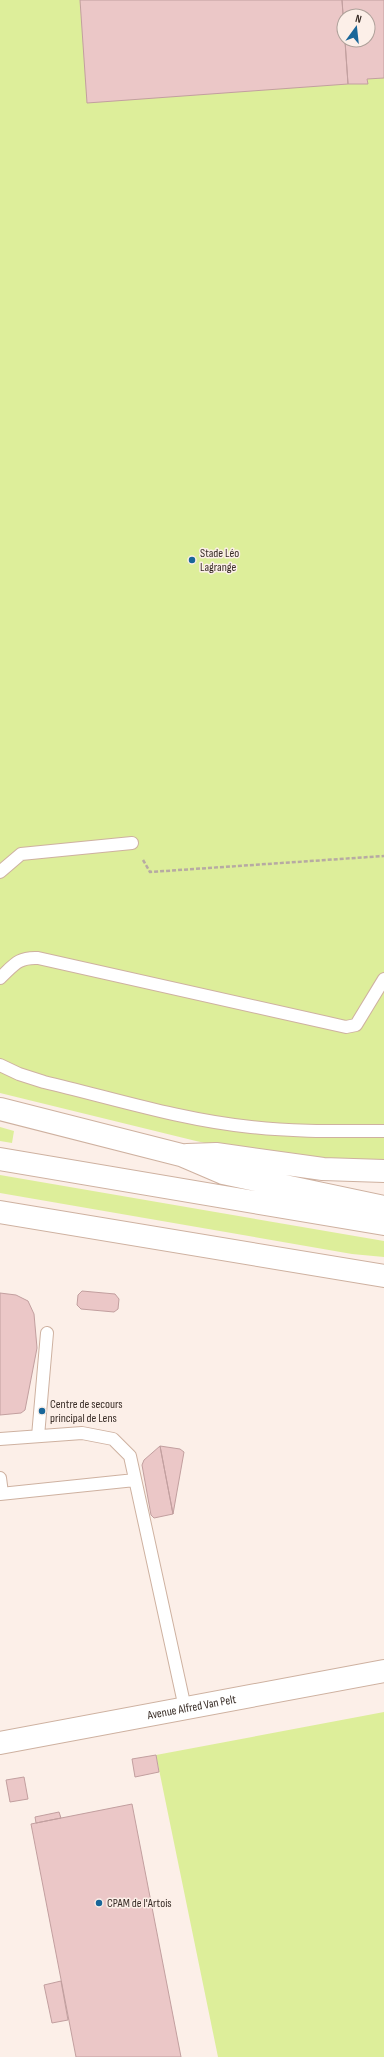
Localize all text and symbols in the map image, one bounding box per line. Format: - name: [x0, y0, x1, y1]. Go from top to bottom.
- north arrow: [336, 8, 376, 48]
- text: N: [354, 12, 363, 26]
- place label: Stade Léo Lagrange: [200, 546, 239, 575]
- marker: Stade Léo Lagrange: [187, 555, 197, 565]
- place label: Centre de secours principal de Lens: [50, 1397, 123, 1426]
- marker: Centre de secours principal de Lens: [37, 1406, 47, 1416]
- street label: Avenue Alfred Van Pelt: [145, 1692, 238, 1723]
- place label: CPAM de l'Artois: [107, 1896, 172, 1911]
- marker: CPAM de l'Artois: [94, 1898, 104, 1908]

